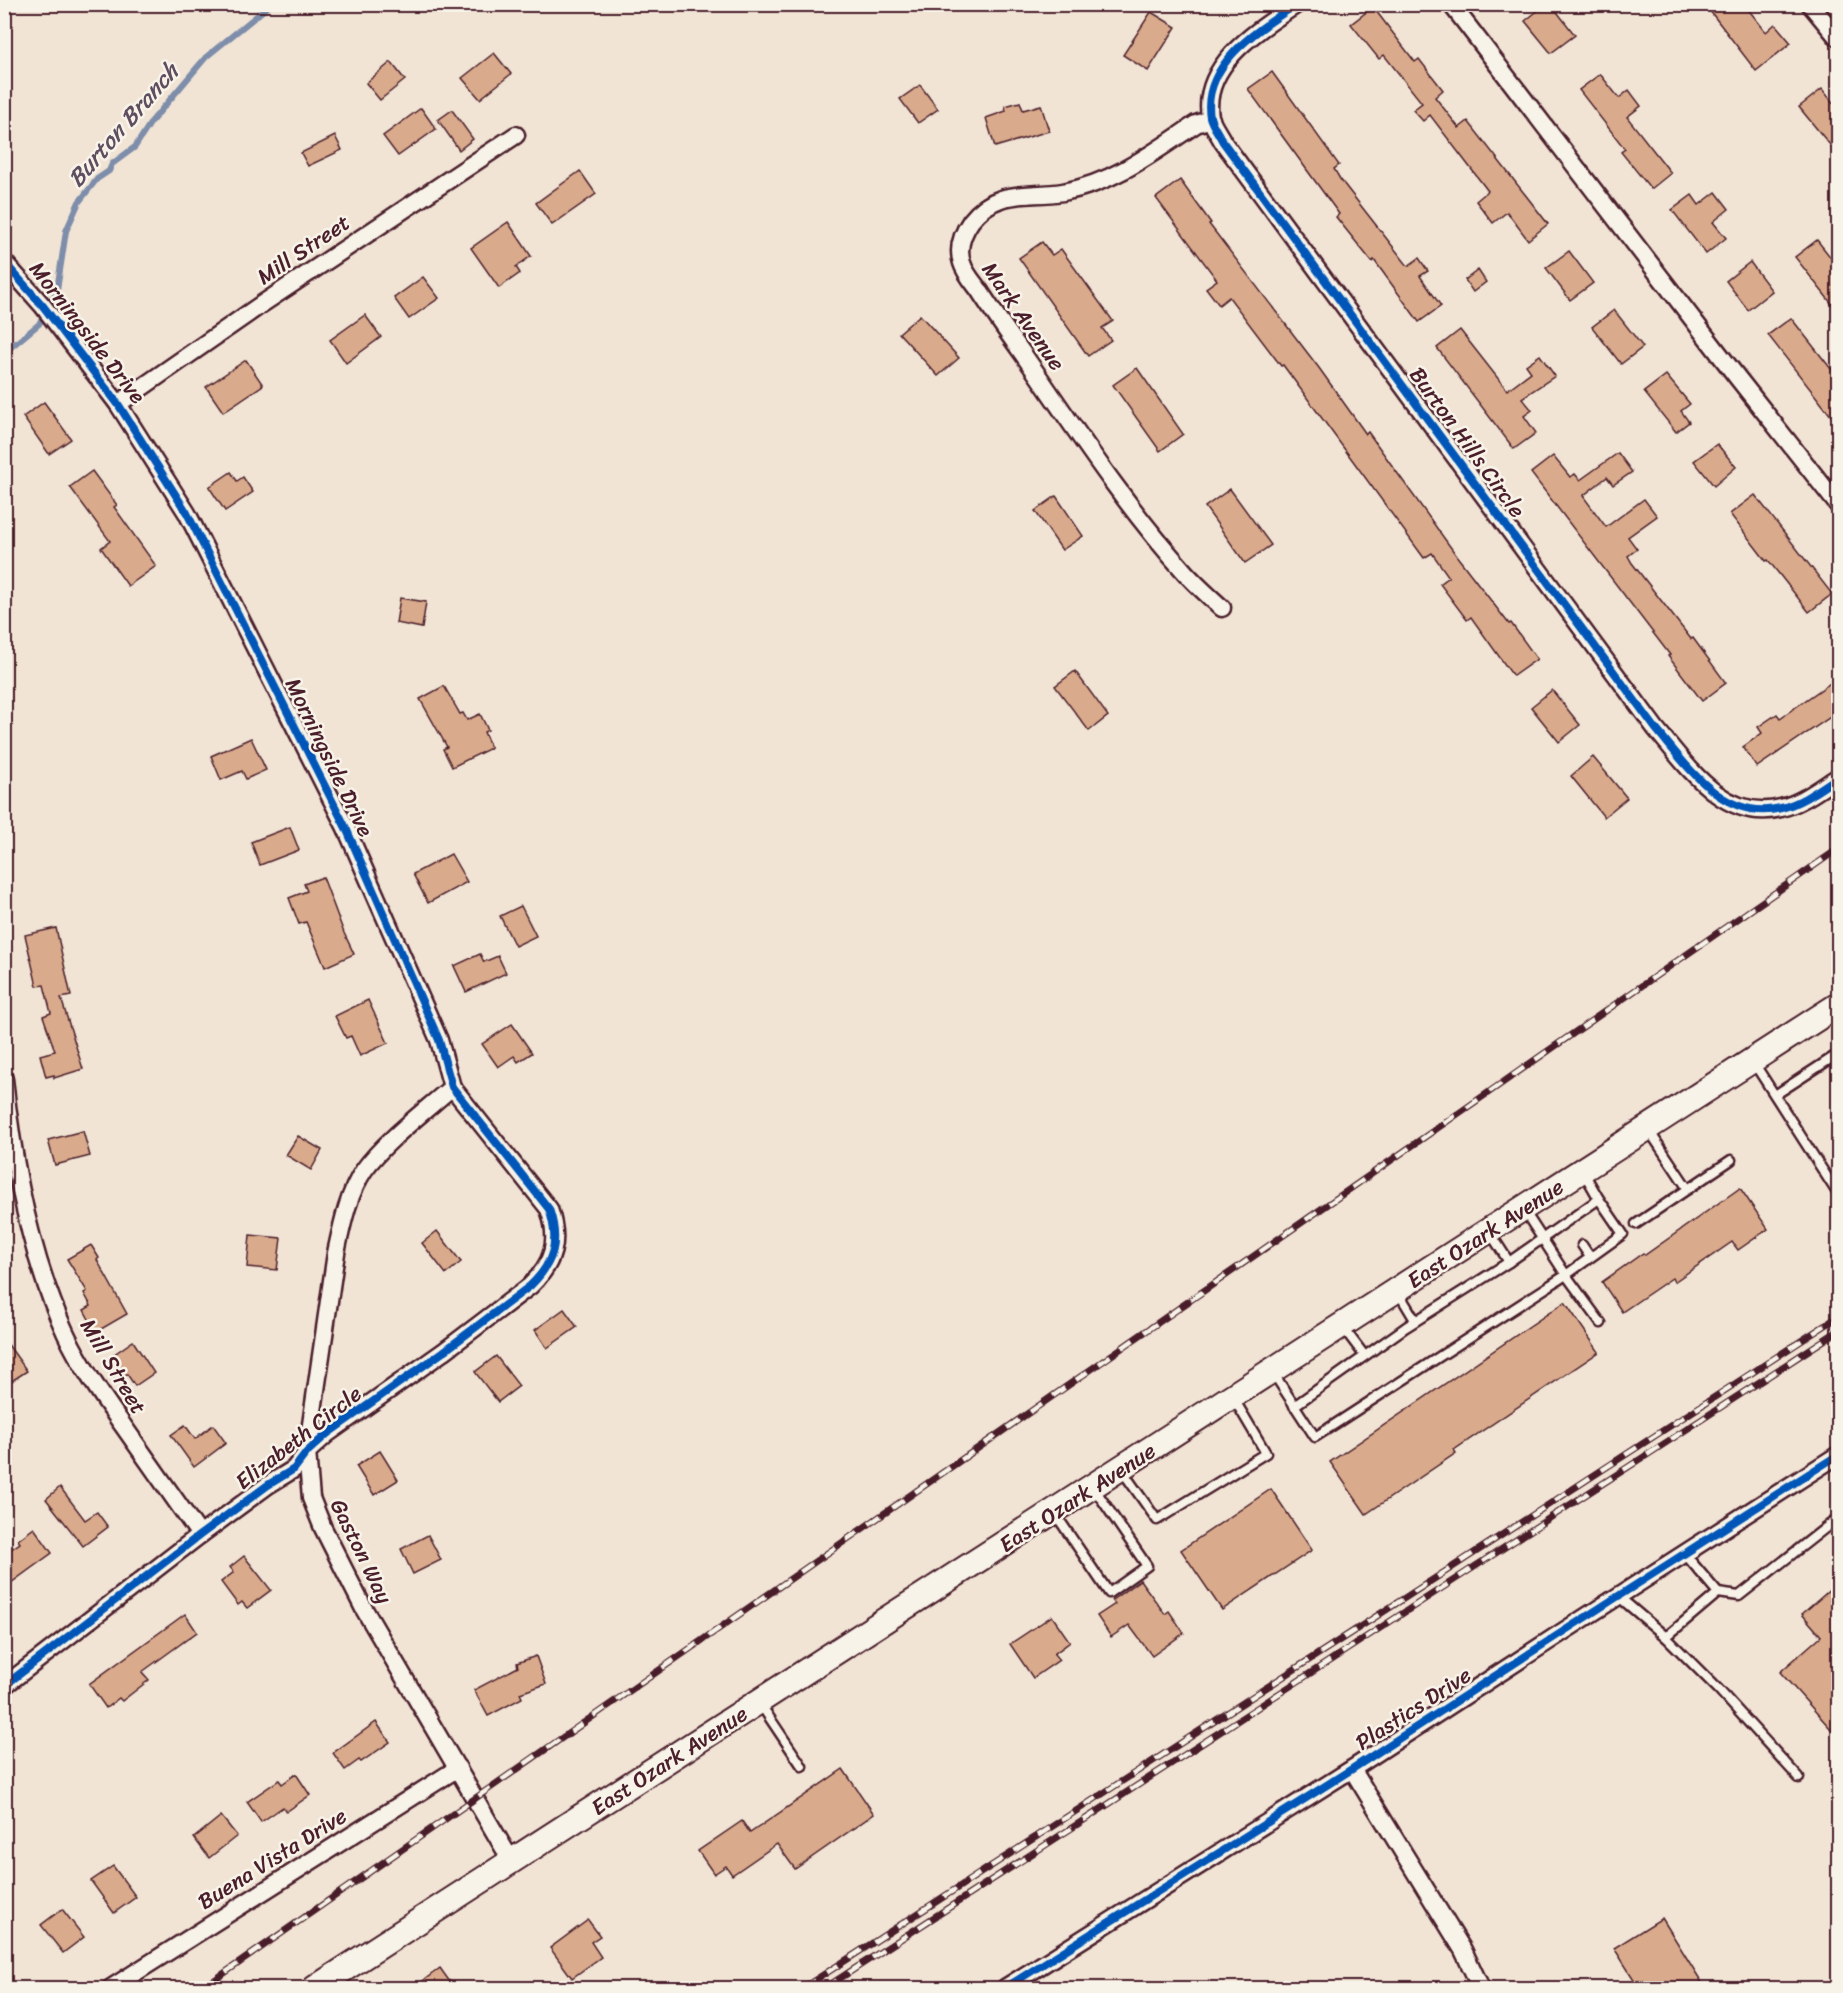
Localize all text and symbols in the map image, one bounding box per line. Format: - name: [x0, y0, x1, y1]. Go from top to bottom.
- water label: Burton Branch: [57, 51, 191, 197]
- street label: Mill Street: [248, 203, 359, 295]
- street label: Morningside Drive: [19, 252, 156, 413]
- street label: Mark Avenue: [971, 253, 1076, 379]
- street label: Burton Hills Circle: [1399, 358, 1536, 526]
- street label: Morningside Drive: [274, 671, 385, 844]
- street label: East Ozark Avenue: [1399, 1168, 1572, 1299]
- street label: Mill Street: [70, 1311, 158, 1422]
- street label: Elizabeth Circle: [226, 1375, 370, 1500]
- street label: East Ozark Avenue: [991, 1432, 1164, 1563]
- street label: Gaston Way: [319, 1492, 404, 1611]
- street label: Plastics Drive: [1347, 1656, 1479, 1761]
- street label: East Ozark Avenue: [583, 1695, 756, 1826]
- street label: Buena Vista Drive: [190, 1797, 355, 1920]

